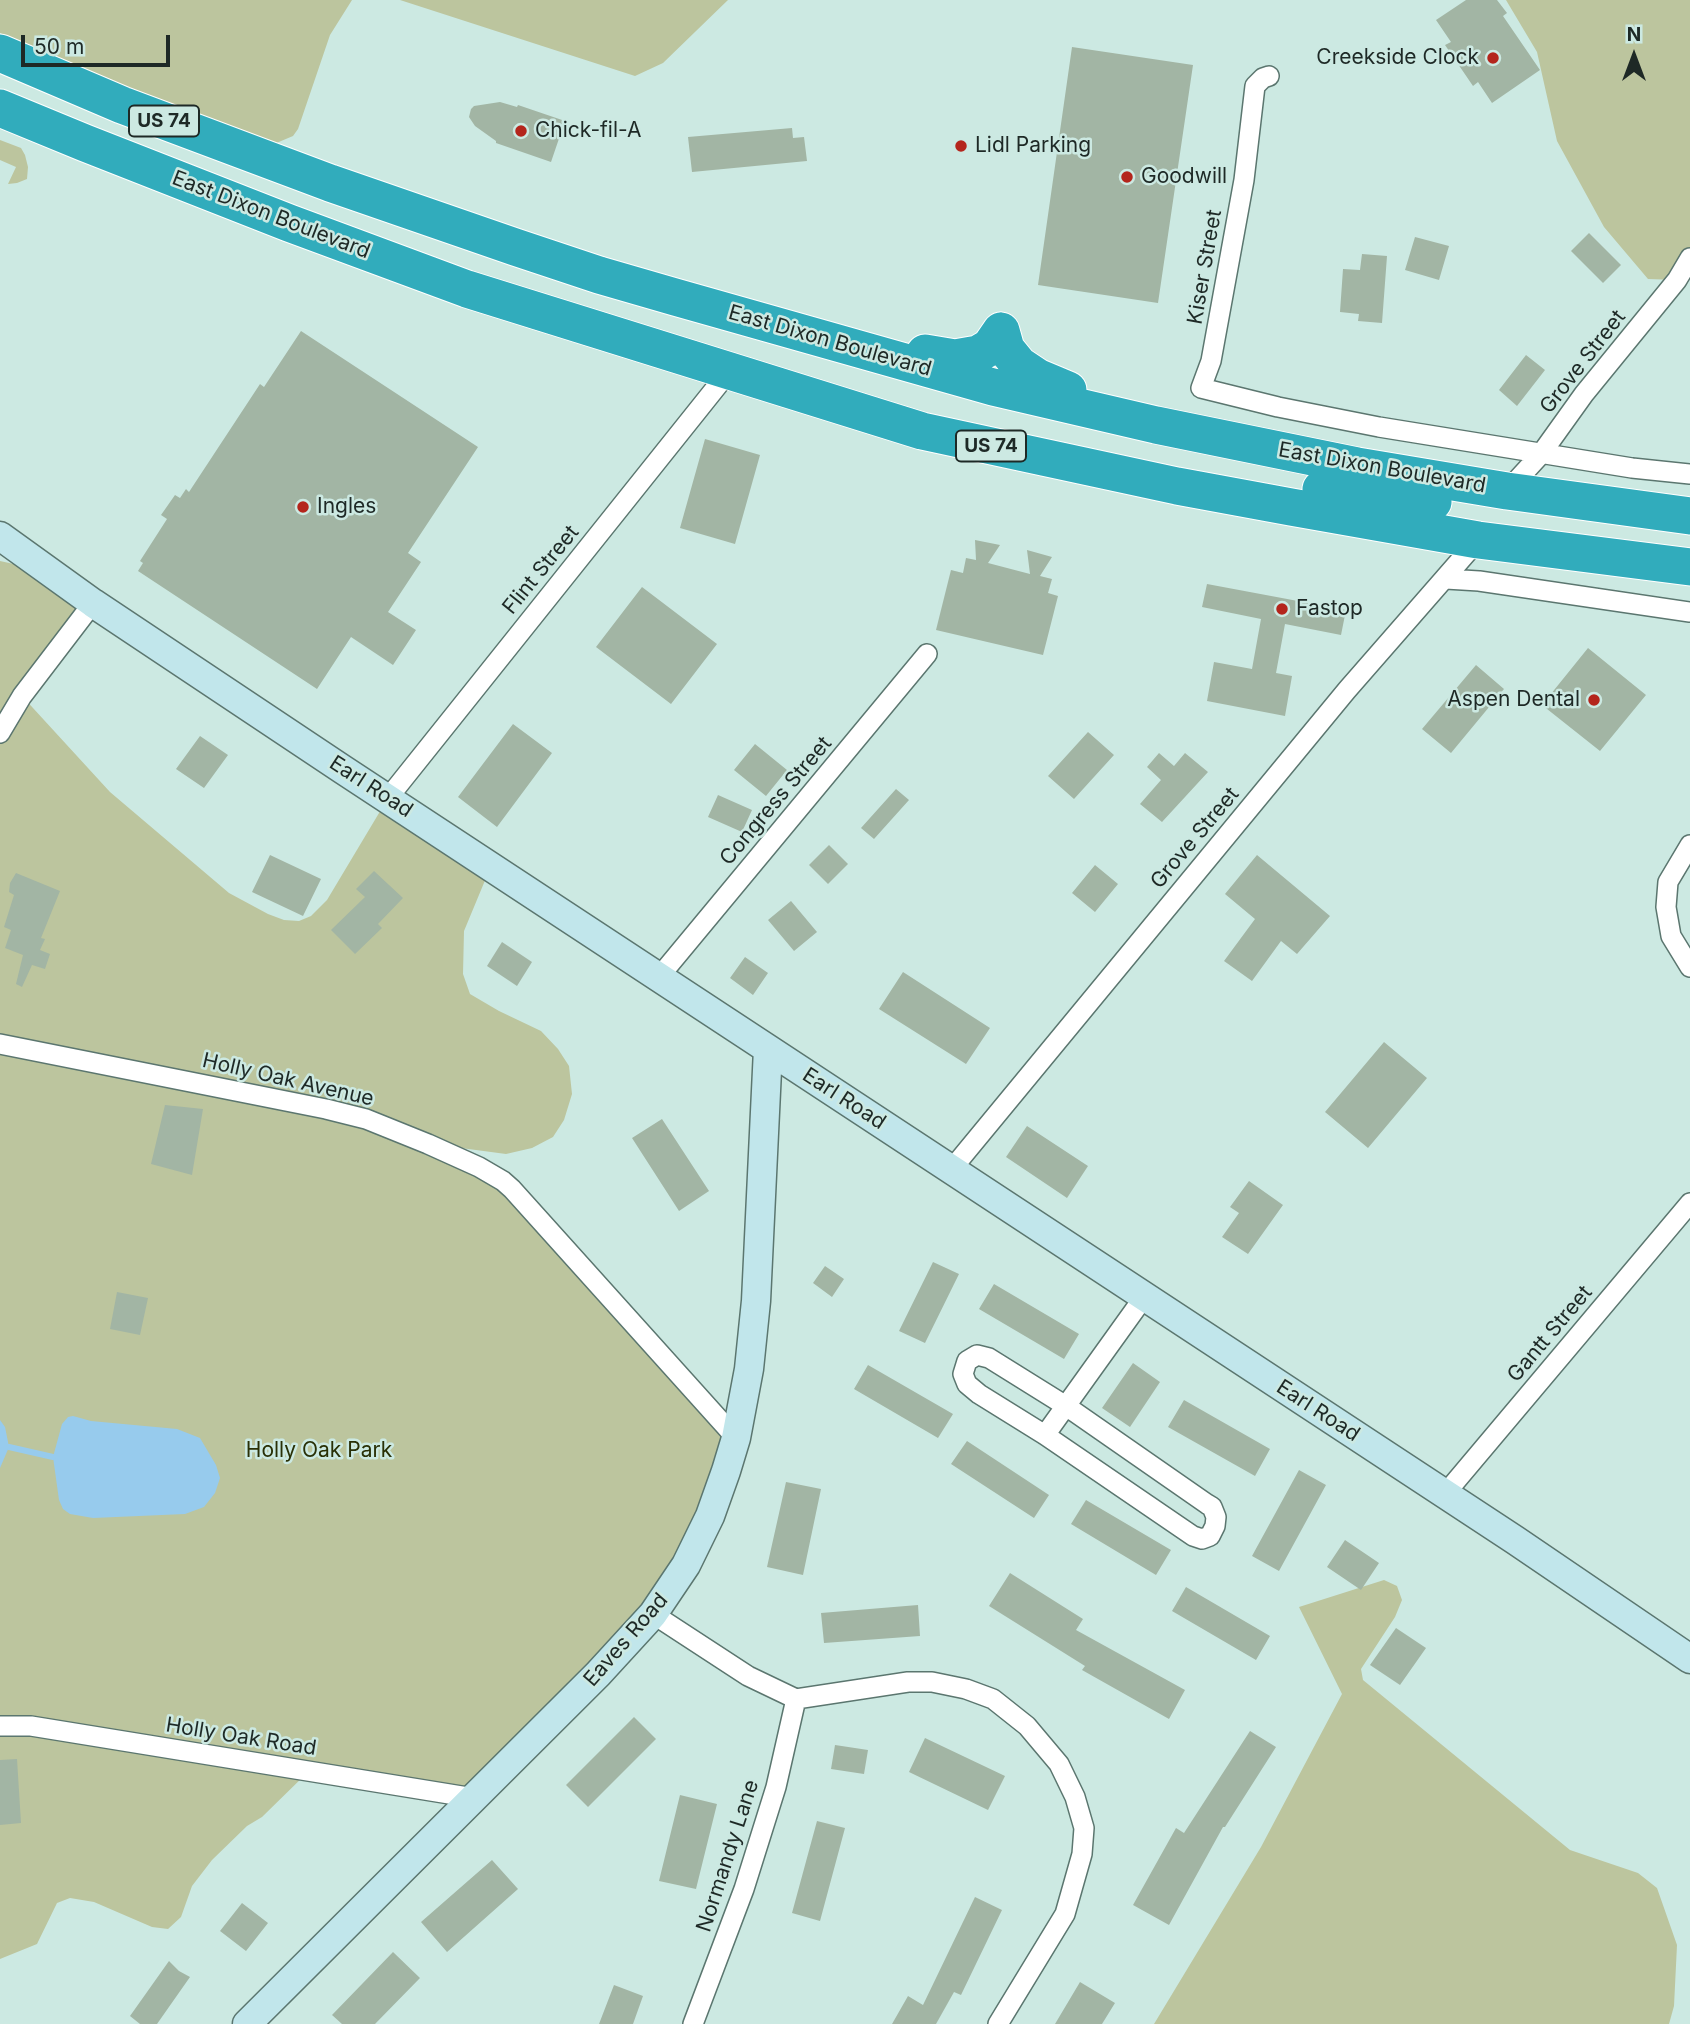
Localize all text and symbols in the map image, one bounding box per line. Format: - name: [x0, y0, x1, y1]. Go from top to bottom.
- scale bar: [24, 21, 173, 65]
- north arrow: [1599, 21, 1669, 91]
- text: N: [1627, 23, 1641, 46]
- text: 50 m: [34, 34, 84, 59]
- place label: Creekside Clock: [1316, 45, 1479, 71]
- marker: Creekside Clock: [1485, 50, 1501, 66]
- road number: US 74: [129, 105, 199, 136]
- place label: Chick-fil-A: [535, 118, 641, 144]
- marker: Chick-fil-A: [513, 123, 529, 139]
- place label: Lidl Parking: [975, 133, 1091, 159]
- marker: Lidl Parking: [953, 138, 969, 154]
- place label: Goodwill: [1141, 164, 1227, 190]
- street label: East Dixon Boulevard: [168, 166, 374, 264]
- marker: Goodwill: [1119, 169, 1135, 185]
- street label: Kiser Street: [1183, 208, 1227, 326]
- street label: East Dixon Boulevard: [726, 300, 934, 382]
- street label: Grove Street: [1535, 305, 1631, 419]
- road number: US 74: [956, 430, 1026, 462]
- street label: East Dixon Boulevard: [1276, 437, 1488, 499]
- place label: Ingles: [317, 494, 376, 520]
- marker: Ingles: [295, 499, 311, 515]
- street label: Flint Street: [498, 520, 584, 620]
- place label: Fastop: [1296, 596, 1363, 622]
- marker: Fastop: [1274, 601, 1290, 617]
- place label: Aspen Dental: [1447, 687, 1580, 713]
- marker: Aspen Dental: [1586, 692, 1602, 708]
- street label: Congress Street: [715, 731, 837, 871]
- street label: Earl Road: [325, 751, 417, 823]
- street label: Grove Street: [1145, 782, 1245, 894]
- street label: Holly Oak Avenue: [200, 1048, 376, 1112]
- street label: Earl Road: [798, 1063, 890, 1135]
- street label: Gantt Street: [1502, 1281, 1598, 1387]
- street label: Earl Road: [1272, 1375, 1364, 1447]
- park label: Holly Oak Park: [246, 1438, 392, 1464]
- street label: Eaves Road: [579, 1588, 673, 1692]
- street label: Holly Oak Road: [164, 1713, 318, 1761]
- street label: Normandy Lane: [692, 1777, 764, 1935]

